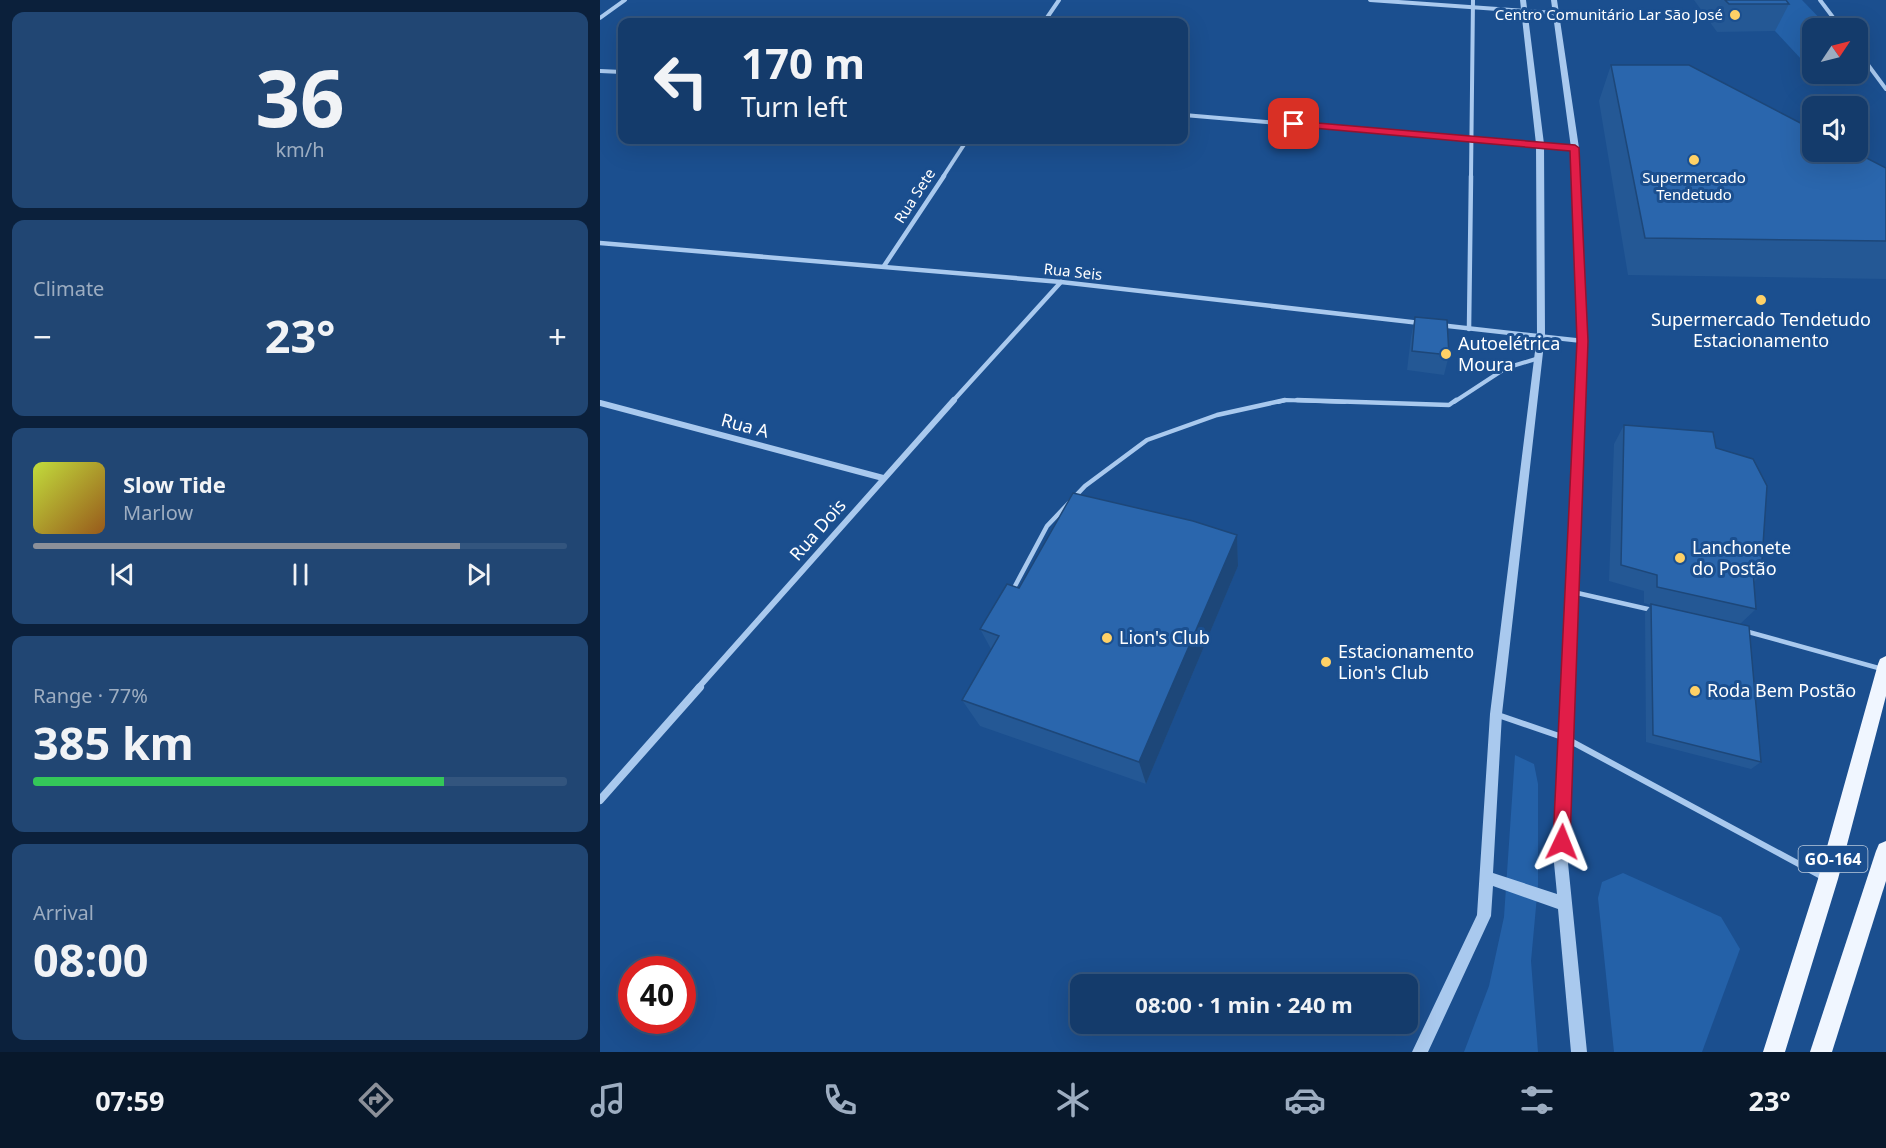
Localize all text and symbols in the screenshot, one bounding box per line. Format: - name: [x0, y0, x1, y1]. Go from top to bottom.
- place label: Centro Comunitário Lar São José: [1495, 4, 1723, 24]
- marker: Centro Comunitário Lar São José: [1728, 8, 1742, 22]
- north arrow: [1802, 18, 1868, 84]
- map controls: [1802, 18, 1868, 162]
- text: 170 m: [741, 34, 865, 91]
- icon: left: [642, 42, 720, 120]
- text: 36: [255, 44, 345, 150]
- text: Turn left: [741, 88, 847, 125]
- button: sound: [1802, 96, 1868, 162]
- pin: [1268, 98, 1319, 149]
- icon: arrive: [1277, 107, 1310, 140]
- text: km/h: [275, 136, 325, 163]
- marker: Supermercado Tendetudo: [1687, 153, 1701, 167]
- street label: Rua Sete: [889, 164, 939, 227]
- place label: Supermercado Tendetudo: [1642, 167, 1746, 204]
- street label: Rua Seis: [1043, 258, 1103, 284]
- text: Climate: [33, 275, 104, 302]
- marker: Supermercado Tendetudo Estacionamento: [1754, 293, 1768, 307]
- text: 23°: [265, 305, 335, 366]
- place label: Supermercado Tendetudo Estacionamento: [1651, 307, 1871, 352]
- text: −: [33, 314, 52, 359]
- text: +: [548, 314, 567, 359]
- place label: Autoelétrica Moura: [1458, 331, 1560, 376]
- marker: Autoelétrica Moura: [1439, 347, 1453, 361]
- street label: Rua A: [719, 407, 772, 443]
- text: Slow Tide: [123, 469, 226, 499]
- street label: Rua Dois: [784, 493, 851, 565]
- text: Marlow: [123, 499, 193, 526]
- place label: Lanchonete do Postão: [1692, 535, 1791, 580]
- marker: Lanchonete do Postão: [1673, 551, 1687, 565]
- icon: previous: [106, 558, 139, 591]
- icon: pause: [284, 558, 317, 591]
- icon: next: [462, 558, 495, 591]
- place label: Lion's Club: [1119, 625, 1210, 649]
- marker: Lion's Club: [1100, 631, 1114, 645]
- place label: Estacionamento Lion's Club: [1338, 639, 1474, 684]
- marker: Estacionamento Lion's Club: [1319, 655, 1333, 669]
- place label: Roda Bem Postão: [1707, 678, 1856, 702]
- text: Range · 77%: [33, 682, 148, 709]
- marker: Roda Bem Postão: [1688, 684, 1702, 698]
- text: 385 km: [33, 712, 194, 773]
- position arrow: [1530, 810, 1594, 874]
- road number: GO-164: [1798, 846, 1868, 872]
- text: Arrival: [33, 899, 94, 926]
- text: 08:00: [33, 929, 149, 990]
- speed limit sign: 40: [618, 956, 696, 1034]
- text: 08:00 · 1 min · 240 m: [1135, 989, 1353, 1019]
- icon: directions: [355, 1079, 397, 1121]
- icon: music: [587, 1079, 629, 1121]
- icon: phone: [819, 1079, 861, 1121]
- icon: climate: [1052, 1079, 1094, 1121]
- icon: car: [1284, 1079, 1326, 1121]
- icon: filters: [1516, 1079, 1558, 1121]
- text: 07:59: [95, 1082, 165, 1119]
- text: 23°: [1748, 1082, 1791, 1119]

